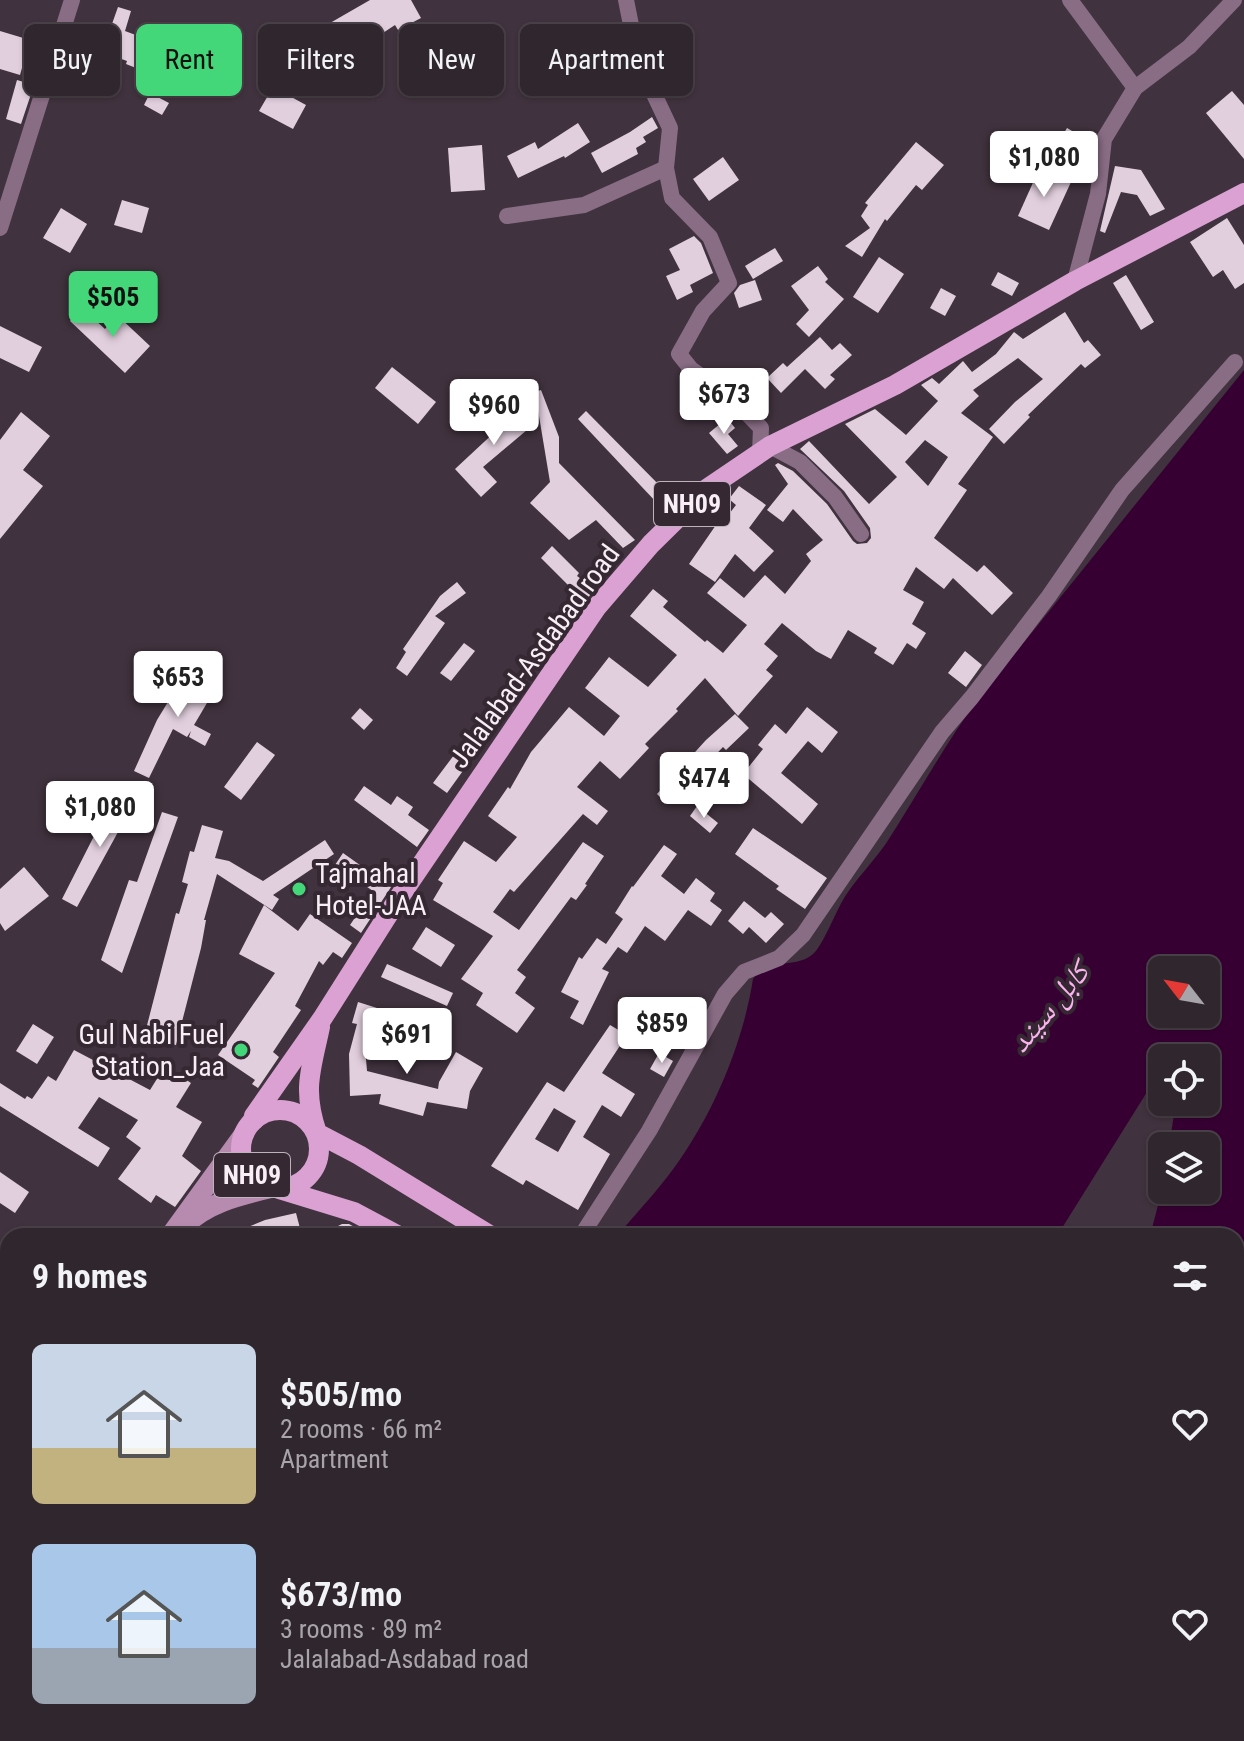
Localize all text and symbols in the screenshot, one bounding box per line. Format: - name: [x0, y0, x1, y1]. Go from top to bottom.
- chip: Buy: [24, 24, 120, 96]
- chip: Rent: [136, 24, 242, 96]
- chip: Filters: [258, 24, 383, 96]
- chip: New: [399, 24, 504, 96]
- chip: Apartment: [520, 24, 693, 96]
- pin: $1,080: [979, 131, 1109, 199]
- text: $1,080: [1008, 142, 1080, 172]
- pin: $505: [66, 271, 160, 339]
- text: $505: [87, 282, 139, 312]
- pin: $673: [677, 368, 771, 436]
- pin: $960: [447, 379, 541, 447]
- text: $673: [698, 379, 750, 409]
- text: $960: [468, 390, 520, 420]
- road number: NH09: [654, 482, 730, 526]
- street label: Jalalabad-Asdabad road: [442, 538, 627, 774]
- pin: $653: [131, 651, 225, 719]
- text: $653: [152, 662, 204, 692]
- pin: $474: [657, 752, 751, 820]
- text: $474: [678, 763, 730, 793]
- pin: $1,080: [35, 781, 165, 849]
- text: $1,080: [64, 792, 136, 822]
- place label: Tajmahal Hotel-JAA: [315, 857, 427, 922]
- marker: Tajmahal Hotel-JAA: [290, 880, 308, 898]
- water label: کابل سيند: [1001, 951, 1100, 1059]
- north arrow: [1148, 956, 1220, 1028]
- map controls: [1148, 956, 1220, 1204]
- pin: $859: [615, 997, 709, 1065]
- pin: $691: [360, 1008, 454, 1076]
- text: $859: [636, 1008, 688, 1038]
- place label: Gul Nabi Fuel Station_Jaa: [78, 1018, 225, 1083]
- text: $691: [381, 1019, 433, 1049]
- marker: Gul Nabi Fuel Station_Jaa: [232, 1041, 250, 1059]
- button: locate: [1148, 1044, 1220, 1116]
- button: layers: [1148, 1132, 1220, 1204]
- road number: NH09: [214, 1153, 290, 1197]
- icon: filters: [1168, 1254, 1212, 1298]
- text: 9 homes: [32, 1256, 148, 1296]
- text: $505/mo: [280, 1374, 402, 1414]
- icon: home: [96, 1376, 192, 1472]
- icon: heart: [1168, 1402, 1212, 1446]
- text: 2 rooms · 66 m²: [280, 1414, 442, 1444]
- text: Apartment: [280, 1444, 389, 1474]
- text: $673/mo: [280, 1574, 402, 1614]
- icon: home: [96, 1576, 192, 1672]
- icon: heart: [1168, 1602, 1212, 1646]
- text: 3 rooms · 89 m²: [280, 1614, 442, 1644]
- text: Jalalabad-Asdabad road: [280, 1644, 529, 1674]

